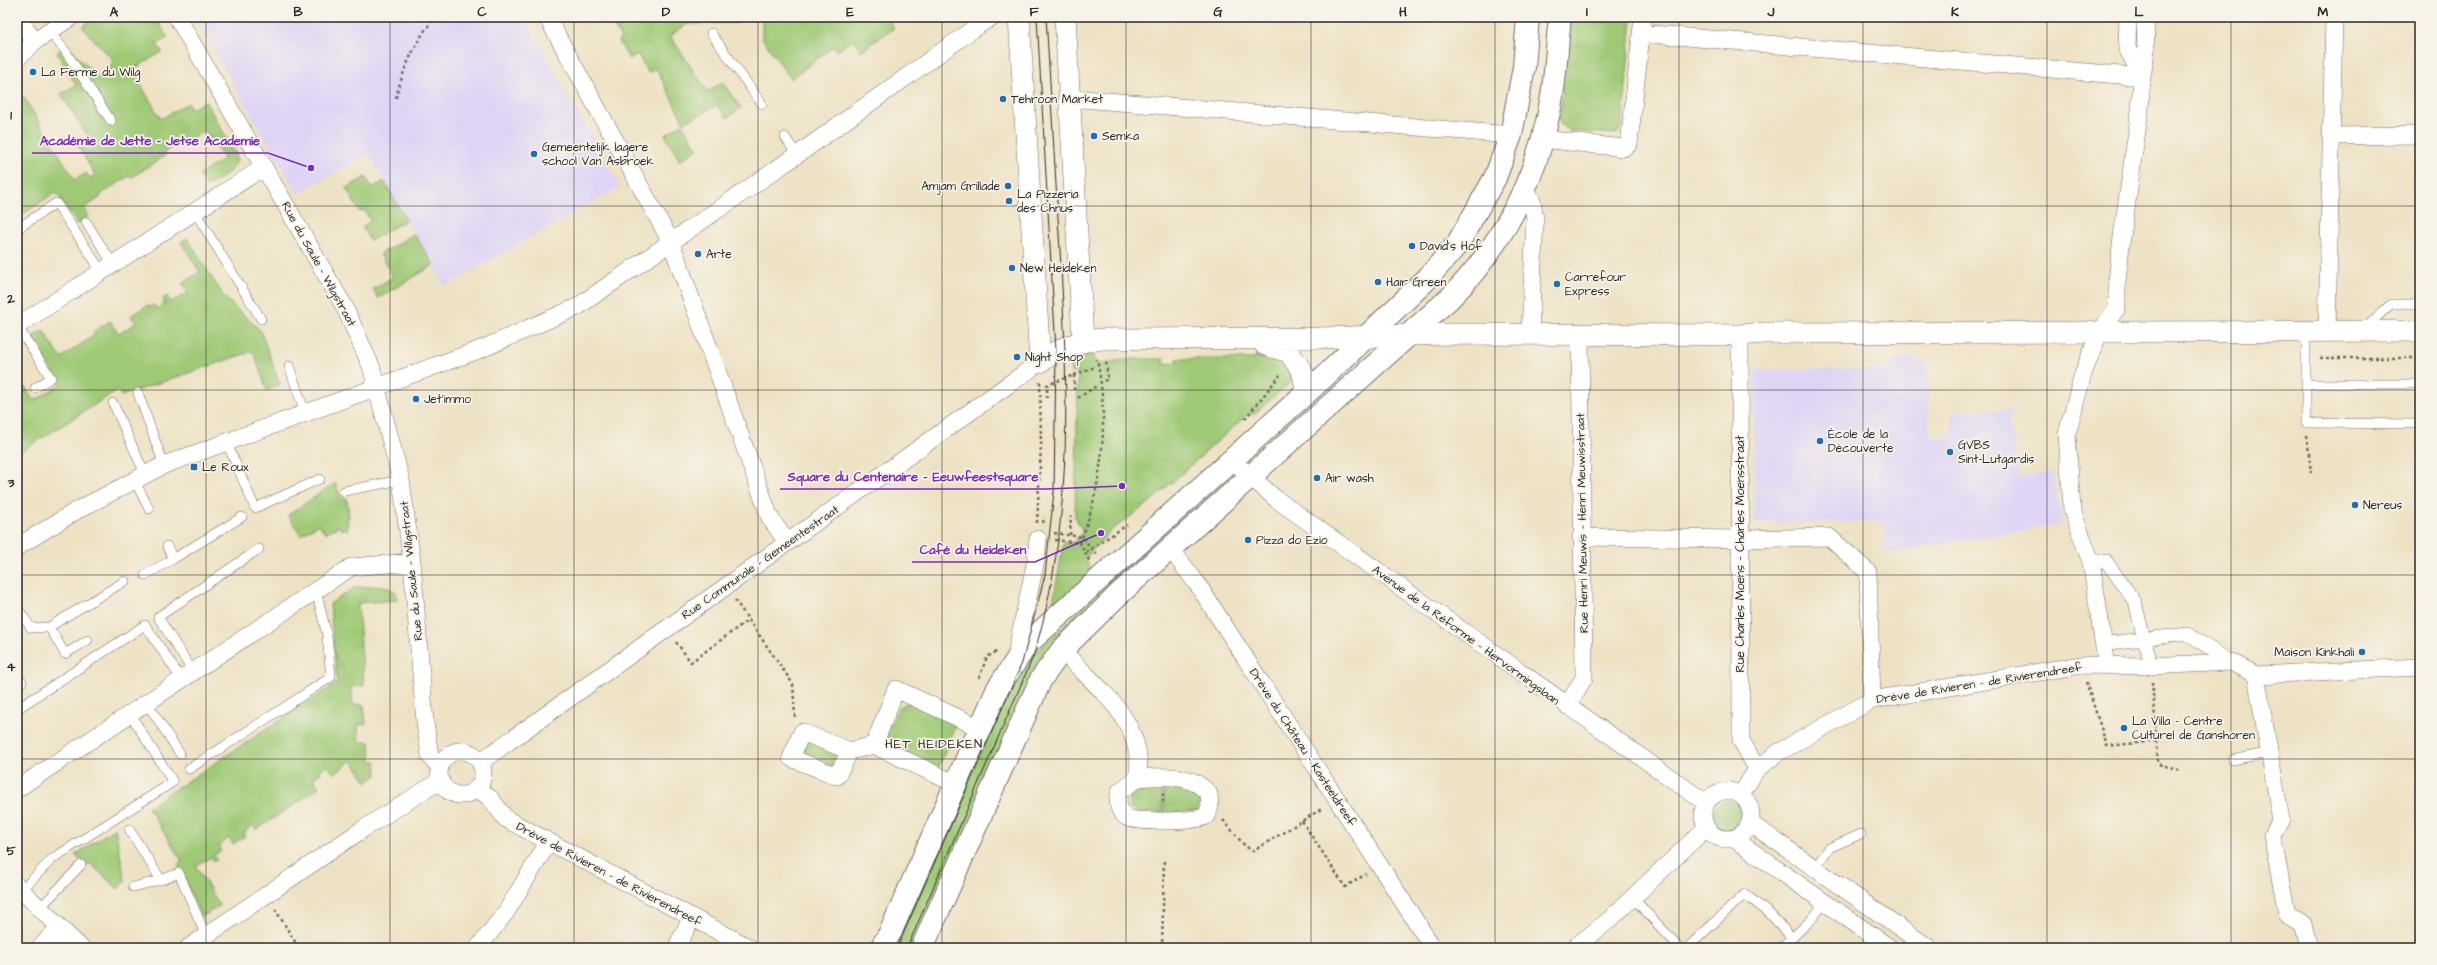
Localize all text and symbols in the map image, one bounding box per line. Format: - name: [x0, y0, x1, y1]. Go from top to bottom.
- text: A: [110, 3, 119, 21]
- text: B: [293, 3, 303, 21]
- text: C: [477, 3, 487, 21]
- text: D: [662, 3, 671, 21]
- text: E: [846, 3, 854, 21]
- text: F: [1029, 3, 1039, 21]
- text: G: [1213, 3, 1223, 21]
- text: H: [1399, 3, 1407, 21]
- text: I: [1586, 3, 1588, 21]
- text: J: [1767, 3, 1775, 21]
- text: K: [1951, 3, 1959, 21]
- text: L: [2134, 3, 2144, 21]
- text: M: [2318, 3, 2329, 21]
- place label: La Ferme du Wilg: [41, 64, 141, 82]
- marker: La Ferme du Wilg: [28, 67, 38, 77]
- place label: Tehroon Market: [1011, 91, 1103, 108]
- marker: Tehroon Market: [998, 94, 1008, 104]
- text: 1: [10, 106, 12, 124]
- callout: Académie de Jette - Jetse Academie: [32, 128, 268, 153]
- place label: Semka: [1102, 128, 1139, 145]
- marker: Semka: [1089, 131, 1099, 141]
- text: Académie de Jette - Jetse Academie: [40, 132, 260, 150]
- place label: Gemeentelijk lagere school Van Asbroek: [542, 139, 654, 170]
- marker: Gemeentelijk lagere school Van Asbroek: [529, 149, 539, 159]
- place label: Amjam Grillade: [921, 178, 1001, 195]
- marker: Amjam Grillade: [1003, 181, 1013, 191]
- place label: La Pizzeria des Chnus: [1017, 186, 1079, 217]
- marker: La Pizzeria des Chnus: [1004, 196, 1014, 206]
- street label: Rue du Saule - Wilgstraat: [276, 199, 360, 330]
- place label: David's Hof: [1420, 238, 1483, 255]
- marker: David's Hof: [1407, 241, 1417, 251]
- place label: Arte: [706, 246, 732, 263]
- marker: Arte: [693, 249, 703, 259]
- place label: New Heideken: [1020, 260, 1097, 277]
- marker: New Heideken: [1007, 263, 1017, 273]
- place label: Carrefour Express: [1565, 269, 1626, 300]
- place label: Hair Green: [1386, 274, 1447, 291]
- marker: Hair Green: [1373, 277, 1383, 287]
- marker: Carrefour Express: [1552, 279, 1562, 289]
- text: 2: [6, 290, 15, 308]
- place label: Night Shop: [1025, 349, 1084, 367]
- marker: Night Shop: [1012, 352, 1022, 362]
- place label: Jet'immo: [424, 391, 471, 408]
- marker: Jet'immo: [411, 394, 421, 404]
- street label: Rue Henri Meuwis - Henri Meuwisstraat: [1572, 413, 1593, 633]
- place label: École de la Découverte: [1828, 426, 1894, 457]
- street label: Rue Charles Moens - Charles Moensstraat: [1732, 435, 1749, 672]
- marker: École de la Découverte: [1815, 436, 1825, 446]
- place label: GVBS Sint-Lutgardis: [1958, 437, 2034, 469]
- marker: GVBS Sint-Lutgardis: [1945, 447, 1955, 457]
- place label: Le Roux: [202, 459, 249, 476]
- marker: Le Roux: [189, 462, 199, 472]
- callout: Square du Centenaire - Eeuwfeestsquare: [780, 464, 1047, 489]
- text: Square du Centenaire - Eeuwfeestsquare: [787, 468, 1038, 487]
- place label: Air wash: [1325, 470, 1374, 487]
- marker: Air wash: [1312, 473, 1322, 483]
- text: 3: [7, 474, 15, 492]
- place label: Nereus: [2363, 497, 2402, 514]
- street label: Rue du Saule - Wilgstraat: [396, 500, 428, 642]
- marker: Nereus: [2350, 500, 2360, 510]
- street label: Rue Communale - Gemeentestraat: [678, 501, 843, 624]
- place label: Pizza do Ezio: [1256, 532, 1328, 549]
- marker: Pizza do Ezio: [1243, 535, 1253, 545]
- callout: Café du Heideken: [912, 537, 1035, 562]
- text: Café du Heideken: [920, 541, 1027, 559]
- street label: Avenue de la Réforme - Hervormingslaan: [1368, 561, 1563, 710]
- place label: Maison Kinkhali: [2274, 644, 2354, 661]
- marker: Maison Kinkhali: [2357, 647, 2367, 657]
- text: 4: [7, 658, 16, 676]
- street label: Drève de Rivieren - de Rivierendreef: [1875, 659, 2084, 708]
- street label: Drève du Château - Kasteeldreef: [1245, 665, 1361, 830]
- place label: La Villa – Centre Culturel de Ganshoren: [2132, 713, 2255, 744]
- marker: La Villa – Centre Culturel de Ganshoren: [2119, 723, 2129, 733]
- district label: HET HEIDEKEN: [885, 735, 983, 753]
- street label: Drève de Rivieren - de Rivierendreef: [513, 818, 705, 931]
- text: 5: [6, 842, 16, 860]

